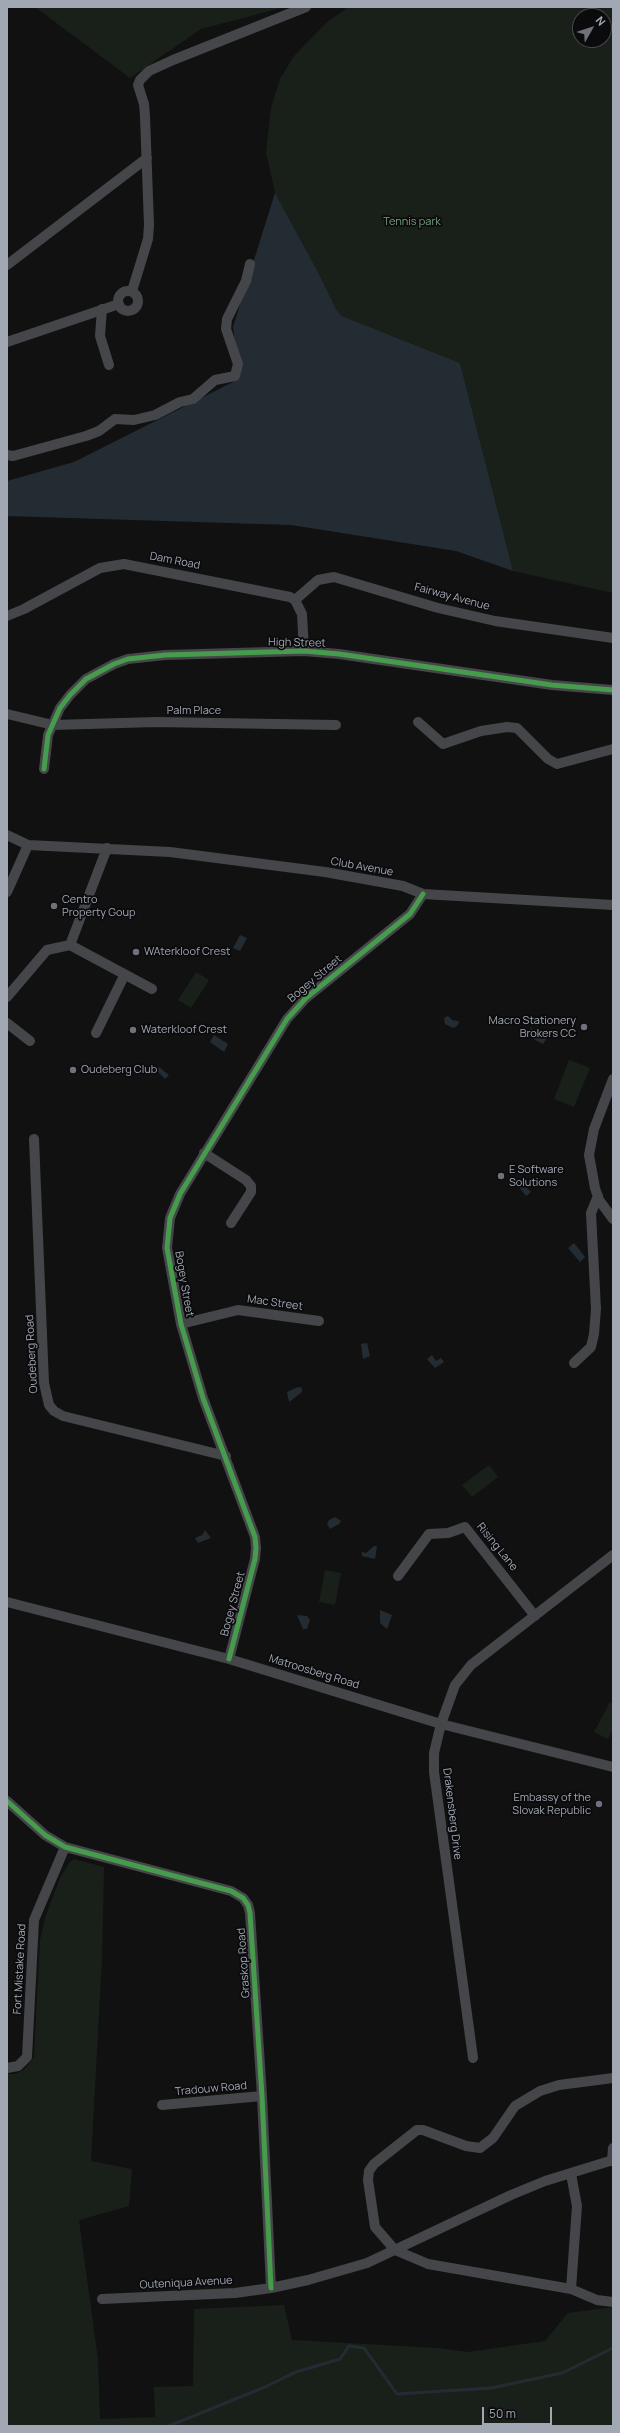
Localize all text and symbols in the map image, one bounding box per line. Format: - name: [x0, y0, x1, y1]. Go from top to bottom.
- north arrow: [572, 8, 612, 48]
- text: N: [593, 13, 609, 29]
- park label: Tennis park: [383, 215, 441, 229]
- street label: Dam Road: [149, 550, 201, 572]
- street label: Fairway Avenue: [413, 581, 491, 613]
- street label: High Street: [268, 636, 326, 650]
- street label: Palm Place: [167, 704, 221, 718]
- street label: Club Avenue: [330, 855, 394, 879]
- place label: Centro Property Goup: [62, 893, 135, 919]
- marker: Centro Property Goup: [49, 901, 59, 911]
- place label: WAterkloof Crest: [144, 945, 230, 959]
- marker: WAterkloof Crest: [131, 947, 141, 957]
- street label: Bogey Street: [285, 953, 345, 1005]
- place label: Macro Stationery Brokers CC: [489, 1014, 576, 1040]
- marker: Macro Stationery Brokers CC: [579, 1022, 589, 1032]
- place label: Waterkloof Crest: [141, 1023, 227, 1037]
- marker: Waterkloof Crest: [128, 1025, 138, 1035]
- place label: Oudeberg Club: [81, 1063, 157, 1077]
- marker: Oudeberg Club: [68, 1065, 78, 1075]
- place label: E Software Solutions: [509, 1163, 564, 1189]
- marker: E Software Solutions: [496, 1171, 506, 1181]
- street label: Bogey Street: [172, 1250, 196, 1318]
- street label: Mac Street: [246, 1293, 304, 1313]
- street label: Oudeberg Road: [23, 1314, 41, 1394]
- street label: Rising Lane: [474, 1520, 520, 1574]
- street label: Bogey Street: [218, 1570, 248, 1638]
- street label: Matroosberg Road: [267, 1652, 361, 1692]
- street label: Drakensberg Drive: [440, 1767, 464, 1861]
- place label: Embassy of the Slovak Republic: [512, 1791, 591, 1817]
- marker: Embassy of the Slovak Republic: [594, 1799, 604, 1809]
- street label: Fort Mistake Road: [11, 1923, 29, 2015]
- street label: Graskop Road: [235, 1928, 253, 1998]
- street label: Tradouw Road: [174, 2079, 248, 2099]
- street label: Outeniqua Avenue: [139, 2274, 233, 2292]
- scale bar: [484, 2399, 554, 2425]
- text: 50 m: [489, 2405, 516, 2422]

